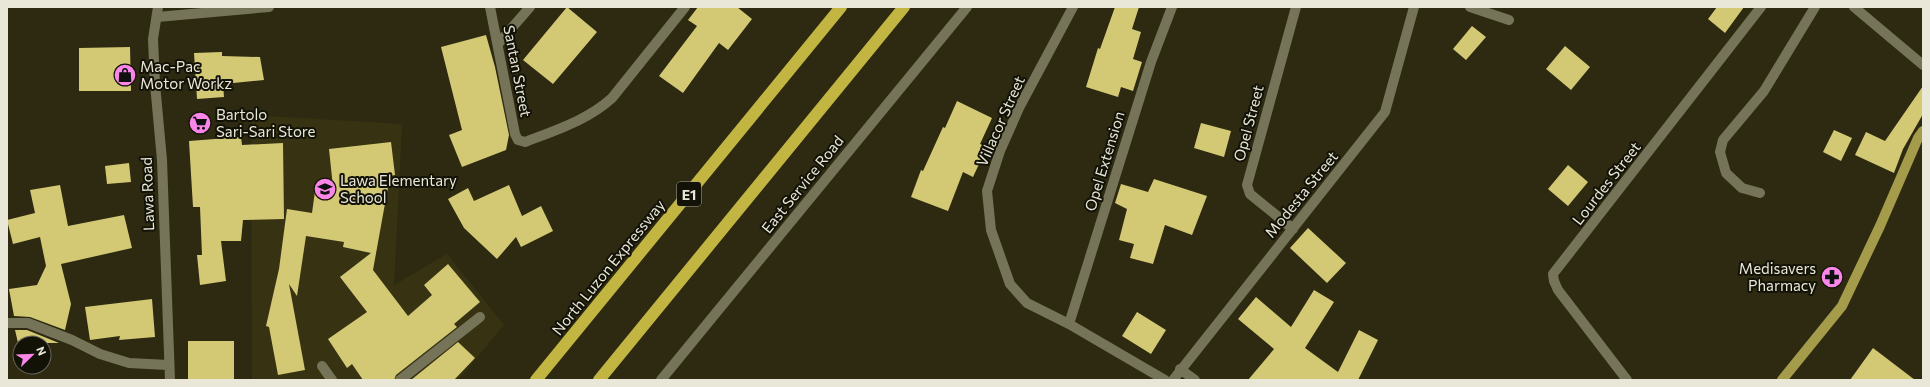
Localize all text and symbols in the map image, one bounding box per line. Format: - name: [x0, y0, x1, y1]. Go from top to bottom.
- street label: Santan Street: [500, 24, 536, 118]
- place label: Mac-Pac Motor Workz: [140, 57, 232, 92]
- shop icon: Mac-Pac Motor Workz: [112, 62, 138, 88]
- street label: Villacor Street: [972, 73, 1028, 169]
- street label: Opel Street: [1229, 83, 1267, 163]
- place label: Bartolo Sari-Sari Store: [216, 105, 316, 140]
- street label: Opel Extension: [1080, 109, 1128, 213]
- supermarket icon: Bartolo Sari-Sari Store: [187, 110, 213, 136]
- street label: East Service Road: [757, 132, 847, 236]
- street label: Lourdes Street: [1568, 138, 1644, 228]
- street label: Modesta Street: [1261, 147, 1341, 241]
- street label: Lawa Road: [137, 157, 157, 231]
- place label: Lawa Elementary School: [340, 171, 457, 206]
- school or university icon: Lawa Elementary School: [312, 176, 338, 202]
- road number: E1: [677, 182, 701, 206]
- street label: North Luzon Expressway: [548, 196, 668, 338]
- place label: Medisavers Pharmacy: [1739, 259, 1816, 294]
- pharmacy icon: Medisavers Pharmacy: [1819, 264, 1845, 290]
- north arrow: [12, 335, 52, 375]
- text: N: [34, 345, 49, 357]

